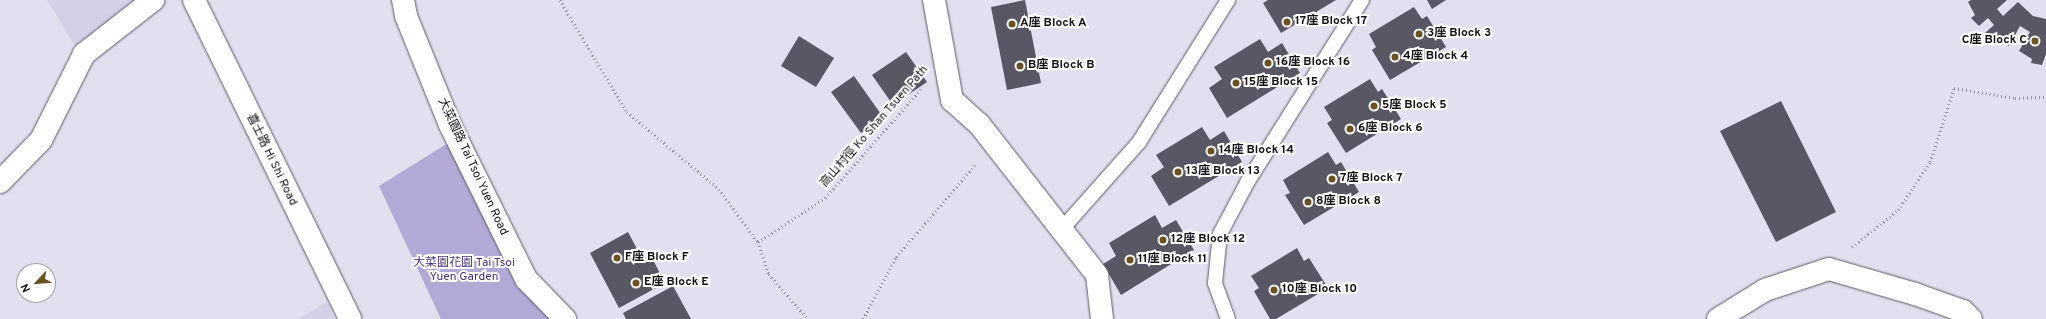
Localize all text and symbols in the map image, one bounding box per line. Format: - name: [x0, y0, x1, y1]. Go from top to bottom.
- place label: 17座 Block 17: [1295, 15, 1367, 29]
- place label: A座 Block A: [1020, 17, 1087, 31]
- marker: 17座 Block 17: [1282, 17, 1292, 27]
- marker: A座 Block A: [1007, 19, 1017, 29]
- place label: 3座 Block 3: [1427, 27, 1491, 41]
- marker: 3座 Block 3: [1414, 29, 1424, 39]
- place label: C座 Block C: [1962, 34, 2027, 48]
- marker: C座 Block C: [2030, 36, 2040, 46]
- place label: 4座 Block 4: [1403, 50, 1468, 64]
- marker: 4座 Block 4: [1390, 52, 1400, 62]
- place label: 16座 Block 16: [1276, 56, 1350, 70]
- marker: 16座 Block 16: [1263, 58, 1273, 68]
- place label: B座 Block B: [1028, 59, 1094, 73]
- marker: B座 Block B: [1015, 61, 1025, 71]
- street label: 高山村徑 Ko Shan Tsuen Path: [818, 63, 932, 191]
- place label: 15座 Block 15: [1244, 76, 1318, 90]
- marker: 15座 Block 15: [1231, 78, 1241, 88]
- street label: 大菜園路 Tai Tsoi Yuen Road: [434, 96, 510, 238]
- place label: 5座 Block 5: [1382, 99, 1447, 113]
- marker: 5座 Block 5: [1369, 101, 1379, 111]
- street label: 喜士路 Hi Shi Road: [242, 112, 300, 208]
- place label: 6座 Block 6: [1358, 122, 1423, 136]
- marker: 6座 Block 6: [1345, 124, 1355, 134]
- place label: 14座 Block 14: [1219, 144, 1294, 158]
- marker: 14座 Block 14: [1206, 146, 1216, 156]
- place label: 13座 Block 13: [1186, 165, 1260, 179]
- marker: 13座 Block 13: [1173, 167, 1183, 177]
- place label: 7座 Block 7: [1340, 172, 1403, 186]
- marker: 7座 Block 7: [1327, 174, 1337, 184]
- place label: 8座 Block 8: [1316, 195, 1381, 209]
- marker: 8座 Block 8: [1303, 197, 1313, 207]
- place label: 12座 Block 12: [1171, 233, 1245, 247]
- marker: 12座 Block 12: [1158, 235, 1168, 245]
- place label: F座 Block F: [625, 251, 689, 265]
- marker: F座 Block F: [612, 253, 622, 263]
- place label: 11座 Block 11: [1138, 253, 1207, 267]
- marker: 11座 Block 11: [1125, 255, 1135, 265]
- park label: 大菜園花園 Tai Tsoi Yuen Garden: [413, 257, 515, 285]
- north arrow: [16, 263, 56, 303]
- place label: E座 Block E: [644, 276, 709, 290]
- marker: E座 Block E: [631, 278, 641, 288]
- text: N: [18, 281, 34, 294]
- place label: 10座 Block 10: [1282, 283, 1357, 297]
- marker: 10座 Block 10: [1269, 285, 1279, 295]

